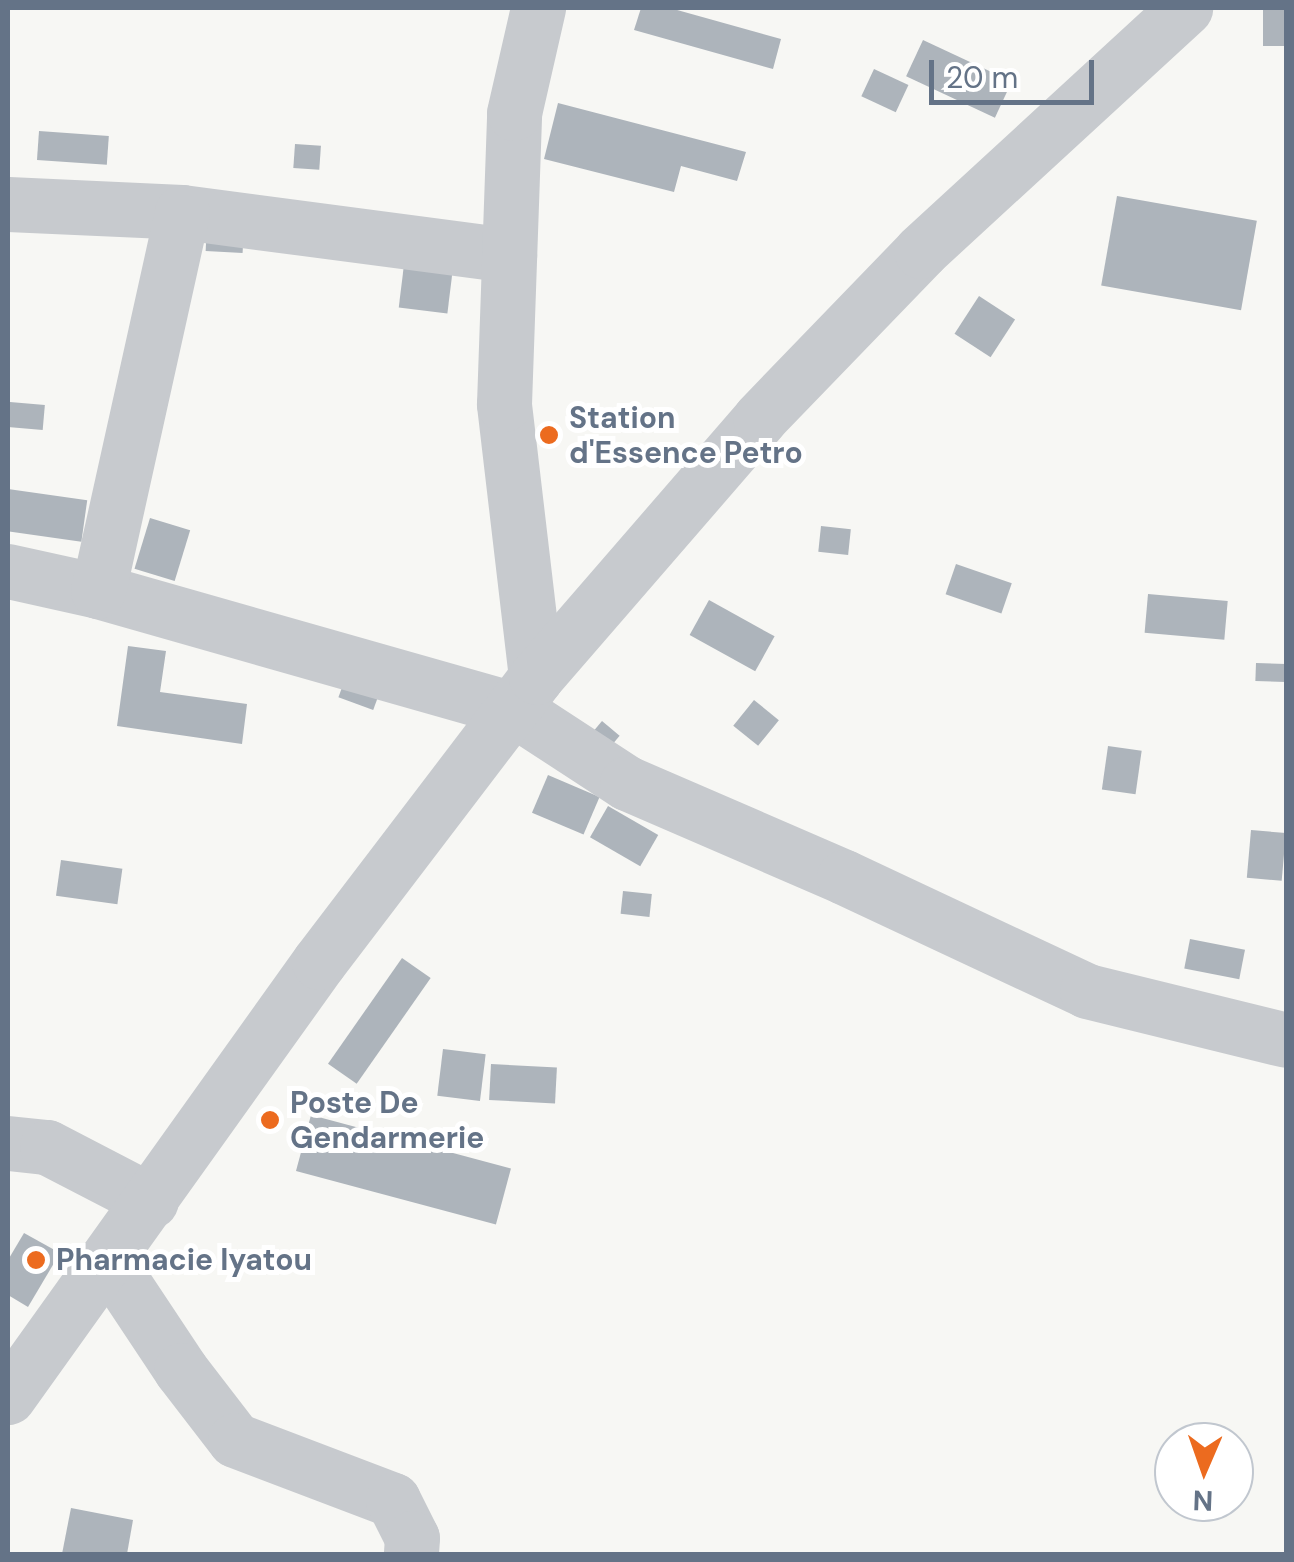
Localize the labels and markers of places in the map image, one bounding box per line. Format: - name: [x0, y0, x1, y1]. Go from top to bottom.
- place label: Station d'Essence Petro: [569, 400, 803, 470]
- marker: Station d'Essence Petro: [538, 424, 560, 446]
- place label: Poste De Gendarmerie: [290, 1085, 484, 1156]
- marker: Poste De Gendarmerie: [259, 1109, 281, 1131]
- place label: Pharmacie Iyatou: [56, 1242, 312, 1278]
- marker: Pharmacie Iyatou: [25, 1249, 47, 1271]

